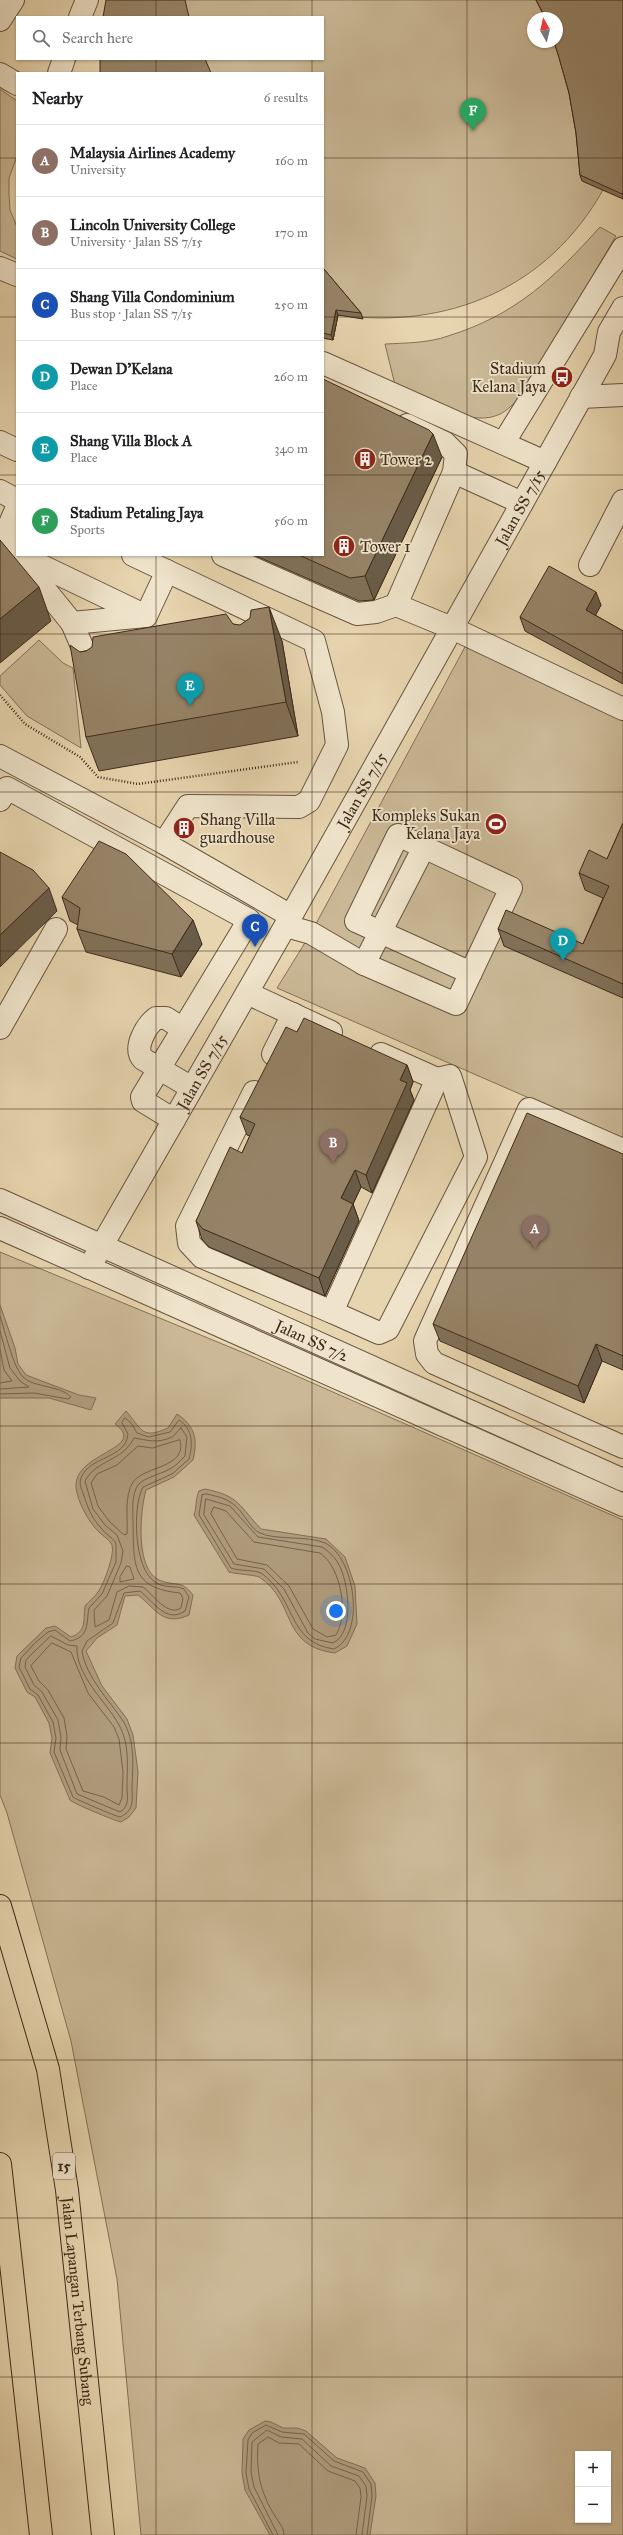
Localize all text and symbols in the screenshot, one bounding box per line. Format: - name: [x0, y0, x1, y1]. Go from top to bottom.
- north arrow: [527, 12, 563, 48]
- search box: [16, 16, 324, 60]
- icon: search: [30, 27, 52, 49]
- text: Search here: [62, 29, 133, 47]
- text: Nearby: [32, 88, 83, 109]
- text: 6 results: [264, 90, 308, 106]
- pin: F: [460, 98, 486, 131]
- text: Malaysia Airlines Academy: [70, 144, 235, 162]
- text: A: [41, 153, 49, 169]
- text: 160 m: [275, 153, 308, 169]
- text: University: [70, 162, 126, 178]
- text: Lincoln University College: [70, 216, 236, 234]
- text: B: [41, 225, 49, 241]
- text: 170 m: [275, 225, 308, 241]
- text: University · Jalan SS 7/15: [70, 234, 203, 250]
- text: Shang Villa Condominium: [70, 288, 235, 306]
- text: C: [41, 297, 49, 313]
- text: 250 m: [274, 297, 308, 313]
- text: Bus stop · Jalan SS 7/15: [70, 306, 192, 322]
- place label: Stadium Kelana Jaya: [471, 359, 547, 397]
- text: Dewan D'Kelana: [70, 360, 173, 378]
- bus stop icon: Stadium Kelana Jaya: [549, 364, 575, 390]
- text: D: [40, 369, 50, 385]
- text: 260 m: [274, 369, 308, 385]
- text: Place: [70, 378, 97, 394]
- text: Shang Villa Block A: [70, 432, 192, 450]
- text: E: [40, 441, 50, 457]
- text: 340 m: [274, 441, 308, 457]
- building icon: Tower 2: [352, 446, 378, 472]
- text: Place: [70, 450, 97, 466]
- place label: Tower 2: [380, 450, 432, 469]
- street label: Jalan SS 7/15: [490, 466, 549, 551]
- text: Stadium Petaling Jaya: [70, 504, 203, 522]
- text: F: [41, 513, 49, 529]
- text: 560 m: [274, 513, 308, 529]
- text: Sports: [70, 522, 105, 538]
- building icon: Tower 1: [331, 533, 357, 559]
- place label: Tower 1: [360, 537, 411, 556]
- pin: E: [177, 673, 203, 706]
- street label: Jalan SS 7/15: [332, 748, 391, 834]
- place label: Kompleks Sukan Kelana Jaya: [371, 806, 480, 844]
- place label: Shang Villa guardhouse: [200, 810, 276, 848]
- sports icon: Kompleks Sukan Kelana Jaya: [483, 811, 509, 837]
- building icon: Shang Villa guardhouse: [171, 815, 197, 841]
- pin: C: [242, 914, 268, 947]
- pin: D: [550, 928, 576, 961]
- street label: Jalan SS 7/15: [171, 1030, 231, 1116]
- pin: B: [320, 1130, 346, 1163]
- pin: A: [522, 1216, 548, 1249]
- street label: Jalan SS 7/2: [270, 1315, 352, 1365]
- your location: [326, 1601, 346, 1621]
- road number: 15: [53, 2153, 75, 2179]
- street label: Jalan Lapangan Terbang Subang: [57, 2194, 99, 2407]
- map controls: [575, 2451, 611, 2523]
- button: +: [575, 2451, 611, 2487]
- button: −: [575, 2487, 611, 2523]

